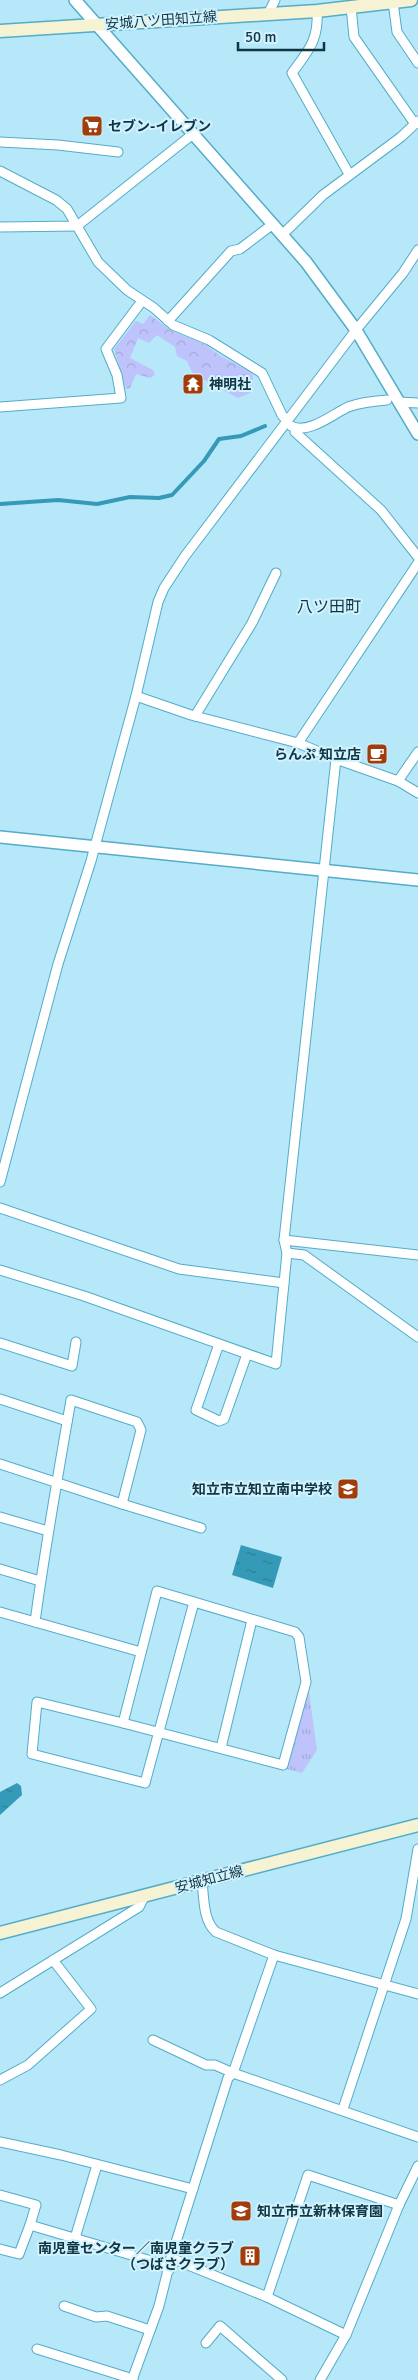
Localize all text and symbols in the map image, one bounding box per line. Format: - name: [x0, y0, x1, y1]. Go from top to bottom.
- street label: 安城八ツ田知立線: [105, 8, 217, 33]
- scale bar: [238, 20, 324, 52]
- text: 50 m: [245, 28, 276, 46]
- supermarket icon: セブン-イレブン: [80, 114, 104, 138]
- place label: セブン-イレブン: [108, 118, 211, 135]
- temple icon: 神明社: [181, 372, 205, 396]
- place label: 神明社: [209, 376, 251, 393]
- district label: 八ツ田町: [297, 597, 361, 617]
- cafe icon: らんぷ 知立店: [365, 742, 389, 766]
- place label: らんぷ 知立店: [274, 746, 361, 763]
- school or university icon: 知立市立知立南中学校: [336, 1477, 360, 1501]
- place label: 知立市立知立南中学校: [192, 1481, 332, 1498]
- street label: 安城知立線: [173, 1862, 245, 1897]
- school or university icon: 知立市立新林保育園: [229, 2199, 253, 2223]
- place label: 知立市立新林保育園: [257, 2203, 383, 2220]
- place label: 南児童センター／南児童クラブ （つばさクラブ）: [38, 2240, 234, 2273]
- building icon: 南児童センター／南児童クラブ （つばさクラブ）: [238, 2244, 262, 2268]

